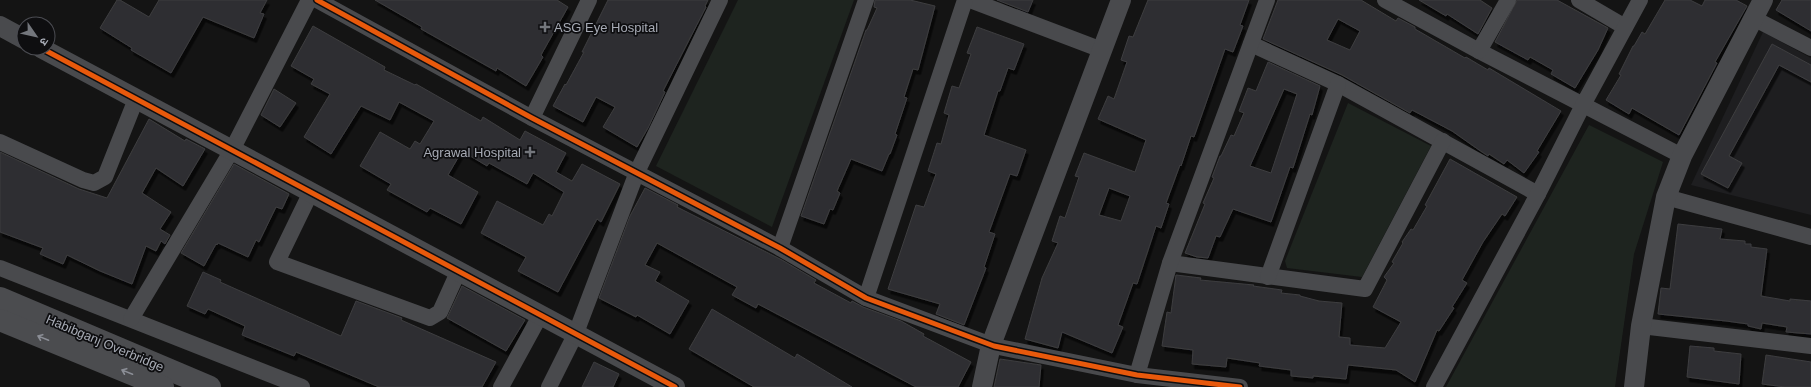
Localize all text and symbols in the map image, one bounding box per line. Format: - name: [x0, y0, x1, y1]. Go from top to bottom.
- north arrow: [16, 16, 56, 56]
- place label: ASG Eye Hospital: [554, 20, 658, 35]
- marker: ASG Eye Hospital: [539, 21, 551, 33]
- text: उ: [37, 36, 51, 48]
- place label: Agrawal Hospital: [423, 145, 521, 160]
- marker: Agrawal Hospital: [524, 146, 536, 158]
- street label: Habibganj Overbridge: [44, 311, 166, 375]
- one-way arrow: [37, 333, 49, 341]
- one-way arrow: [121, 368, 133, 376]

